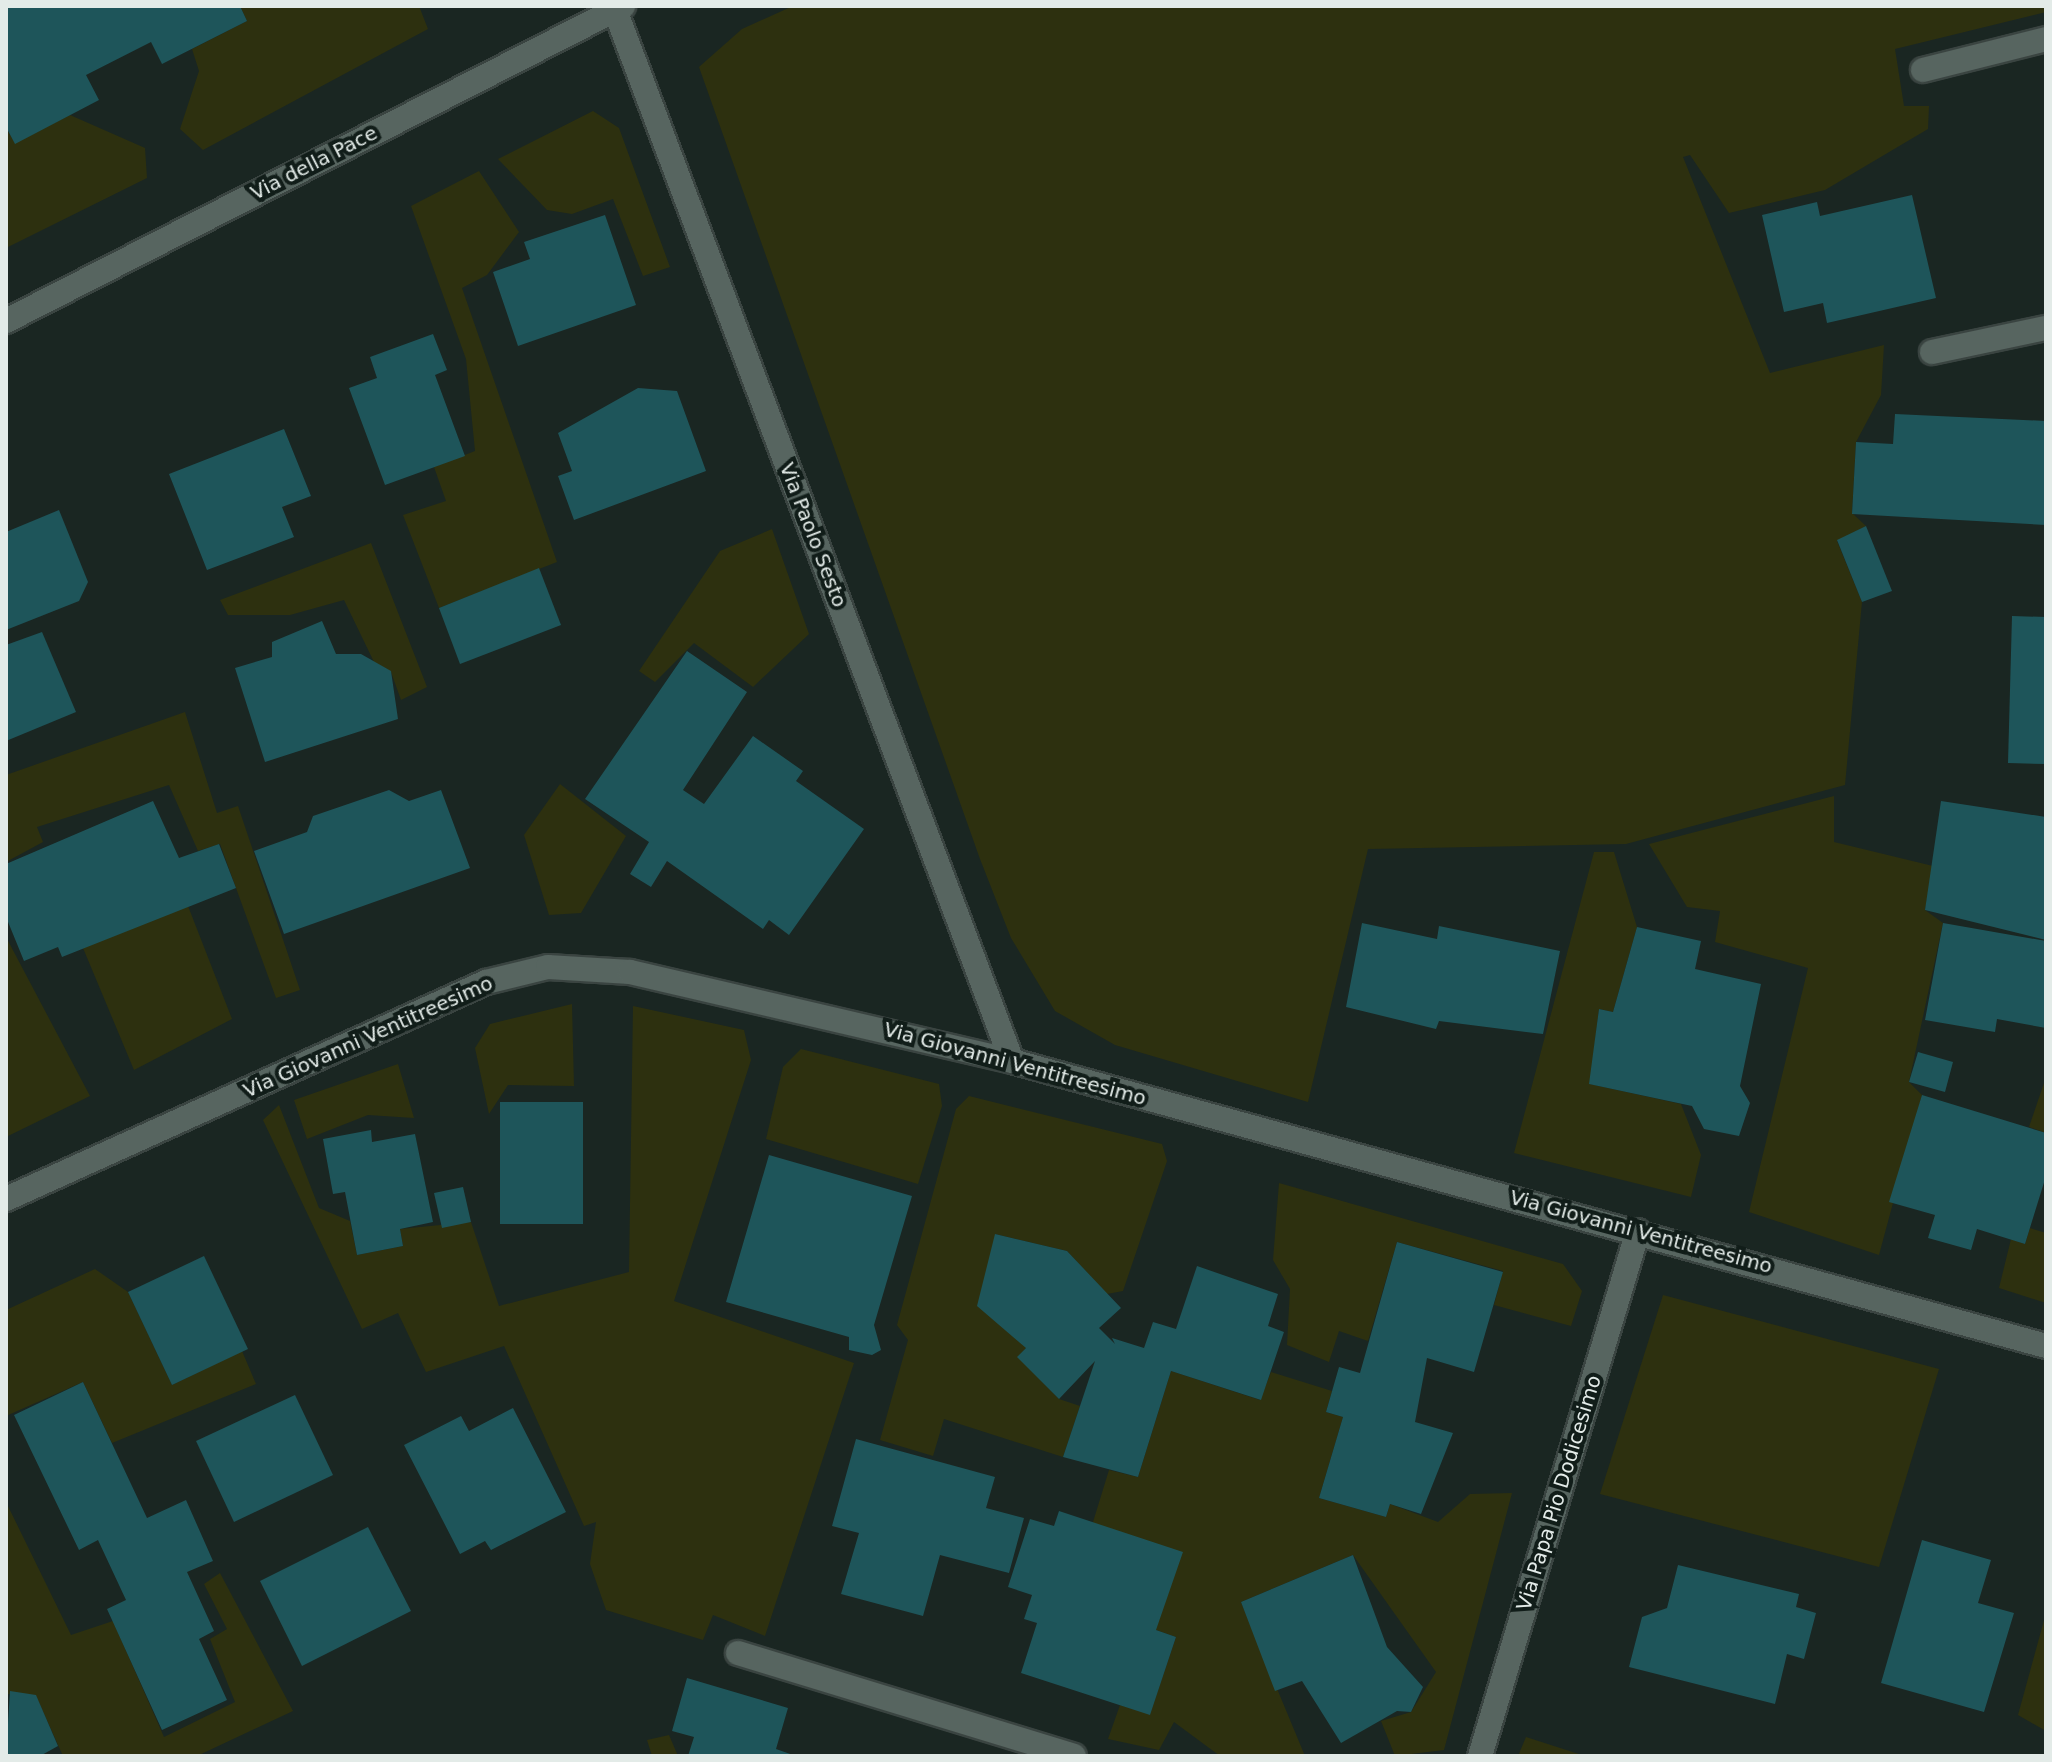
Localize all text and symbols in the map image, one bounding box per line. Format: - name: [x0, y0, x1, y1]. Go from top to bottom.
- street label: Via della Pace: [247, 121, 381, 205]
- street label: Via Paolo Sesto: [774, 459, 852, 611]
- street label: Via Giovanni Ventitreesimo: [240, 971, 496, 1103]
- street label: Via Giovanni Ventitreesimo: [881, 1017, 1149, 1111]
- street label: Via Giovanni Ventitreesimo: [1507, 1185, 1775, 1279]
- street label: Via Papa Pio Dodicesimo: [1512, 1372, 1606, 1614]

